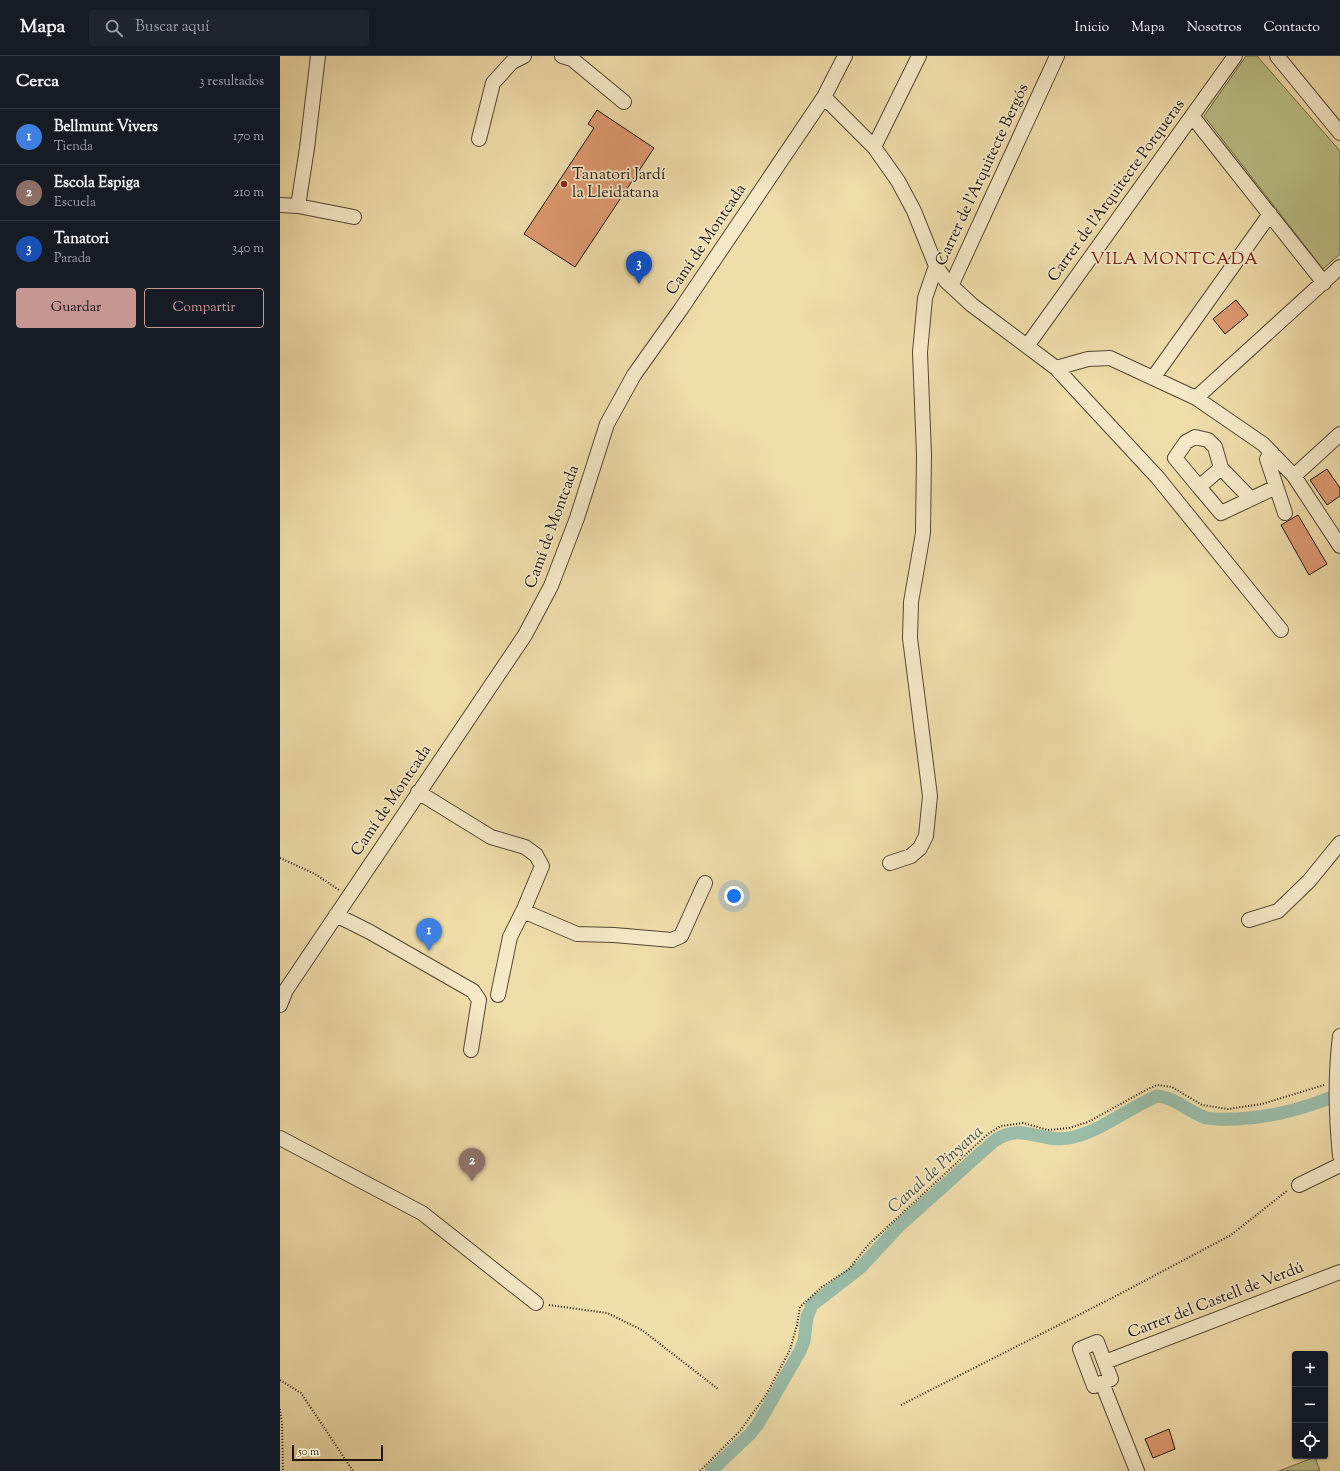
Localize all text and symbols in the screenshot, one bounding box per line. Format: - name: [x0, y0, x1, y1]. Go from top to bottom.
- search box: [89, 10, 369, 46]
- text: Mapa: [20, 14, 65, 41]
- icon: search: [103, 17, 125, 39]
- text: Buscar aquí: [135, 17, 209, 38]
- text: Inicio: [1075, 18, 1109, 38]
- text: Mapa: [1131, 18, 1165, 38]
- text: Nosotros: [1187, 18, 1242, 38]
- text: Contacto: [1264, 18, 1320, 38]
- text: Cerca: [16, 70, 59, 94]
- text: 3 resultados: [199, 73, 264, 91]
- street label: Carrer de l'Arquitecte Bergós: [931, 80, 1035, 270]
- street label: Carrer de l'Arquitecte Porqueras: [1043, 95, 1191, 287]
- text: Bellmunt Vivers: [54, 117, 158, 138]
- text: 1: [27, 128, 31, 146]
- text: 170 m: [233, 128, 264, 146]
- text: Tienda: [54, 138, 93, 156]
- place label: Tanatori Jardí la Lleidatana: [572, 164, 666, 205]
- text: Escola Espiga: [54, 173, 140, 194]
- marker: Tanatori Jardí la Lleidatana: [559, 179, 569, 189]
- street label: Camí de Montcada: [661, 179, 753, 300]
- text: 2: [26, 184, 32, 202]
- text: 210 m: [233, 184, 264, 202]
- text: Escuela: [54, 194, 96, 212]
- text: Tanatori: [54, 229, 109, 250]
- text: 3: [26, 240, 32, 258]
- text: 340 m: [232, 240, 264, 258]
- district label: VILA MONTCADA: [1091, 248, 1259, 272]
- text: Parada: [54, 250, 91, 268]
- pin: 3: [626, 251, 652, 284]
- button: Guardar: [16, 288, 136, 328]
- button: Compartir: [144, 288, 264, 328]
- street label: Camí de Montcada: [520, 462, 586, 592]
- street label: Camí de Montcada: [346, 740, 438, 861]
- your location: [724, 886, 744, 906]
- pin: 1: [416, 918, 442, 951]
- water label: Canal de Pinyana: [883, 1120, 989, 1219]
- pin: 2: [459, 1148, 485, 1181]
- street label: Carrer del Castell de Verdú: [1125, 1257, 1307, 1345]
- map controls: [1292, 1351, 1328, 1459]
- button: +: [1292, 1351, 1328, 1387]
- button: −: [1292, 1387, 1328, 1423]
- button: locate: [1292, 1423, 1328, 1459]
- scale bar: [292, 1443, 383, 1462]
- text: 50 m: [298, 1444, 319, 1460]

